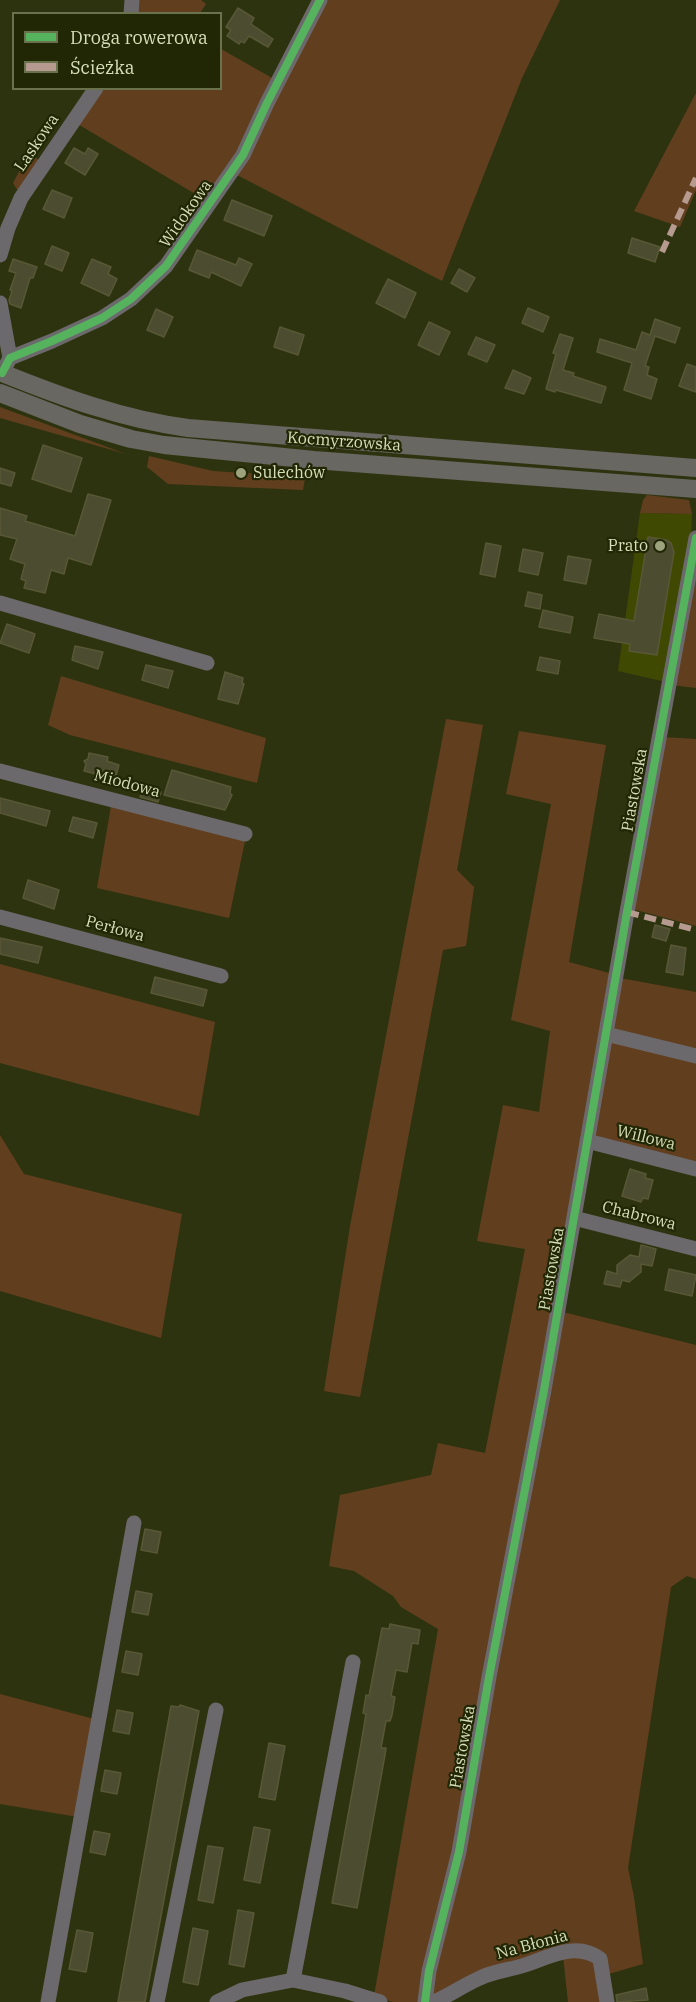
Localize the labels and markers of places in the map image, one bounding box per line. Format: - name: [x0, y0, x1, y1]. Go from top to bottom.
- place label: Sulechów: [253, 463, 325, 483]
- marker: Sulechów: [234, 466, 248, 480]
- place label: Prato: [608, 536, 648, 556]
- marker: Prato: [653, 539, 667, 553]

